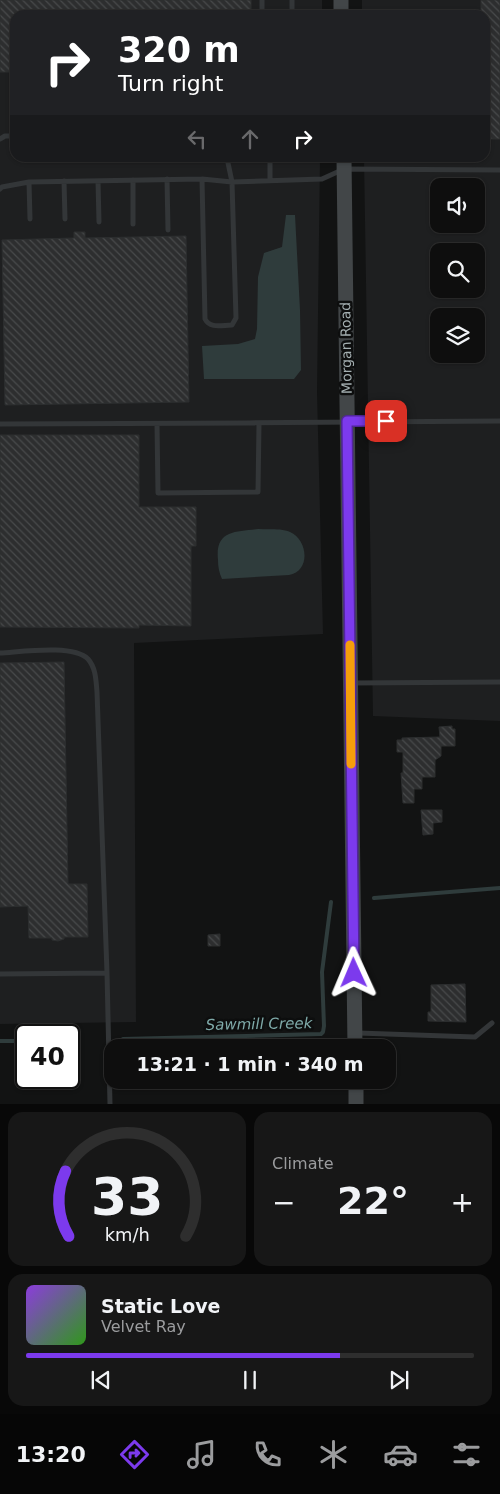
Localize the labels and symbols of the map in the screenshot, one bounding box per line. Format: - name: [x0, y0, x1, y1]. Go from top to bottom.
- street label: Morgan Road: [337, 302, 355, 394]
- pin: [365, 400, 407, 442]
- position arrow: [327, 946, 379, 998]
- water label: Sawmill Creek: [206, 1014, 314, 1034]
- speed limit sign: 40: [15, 1024, 80, 1089]

